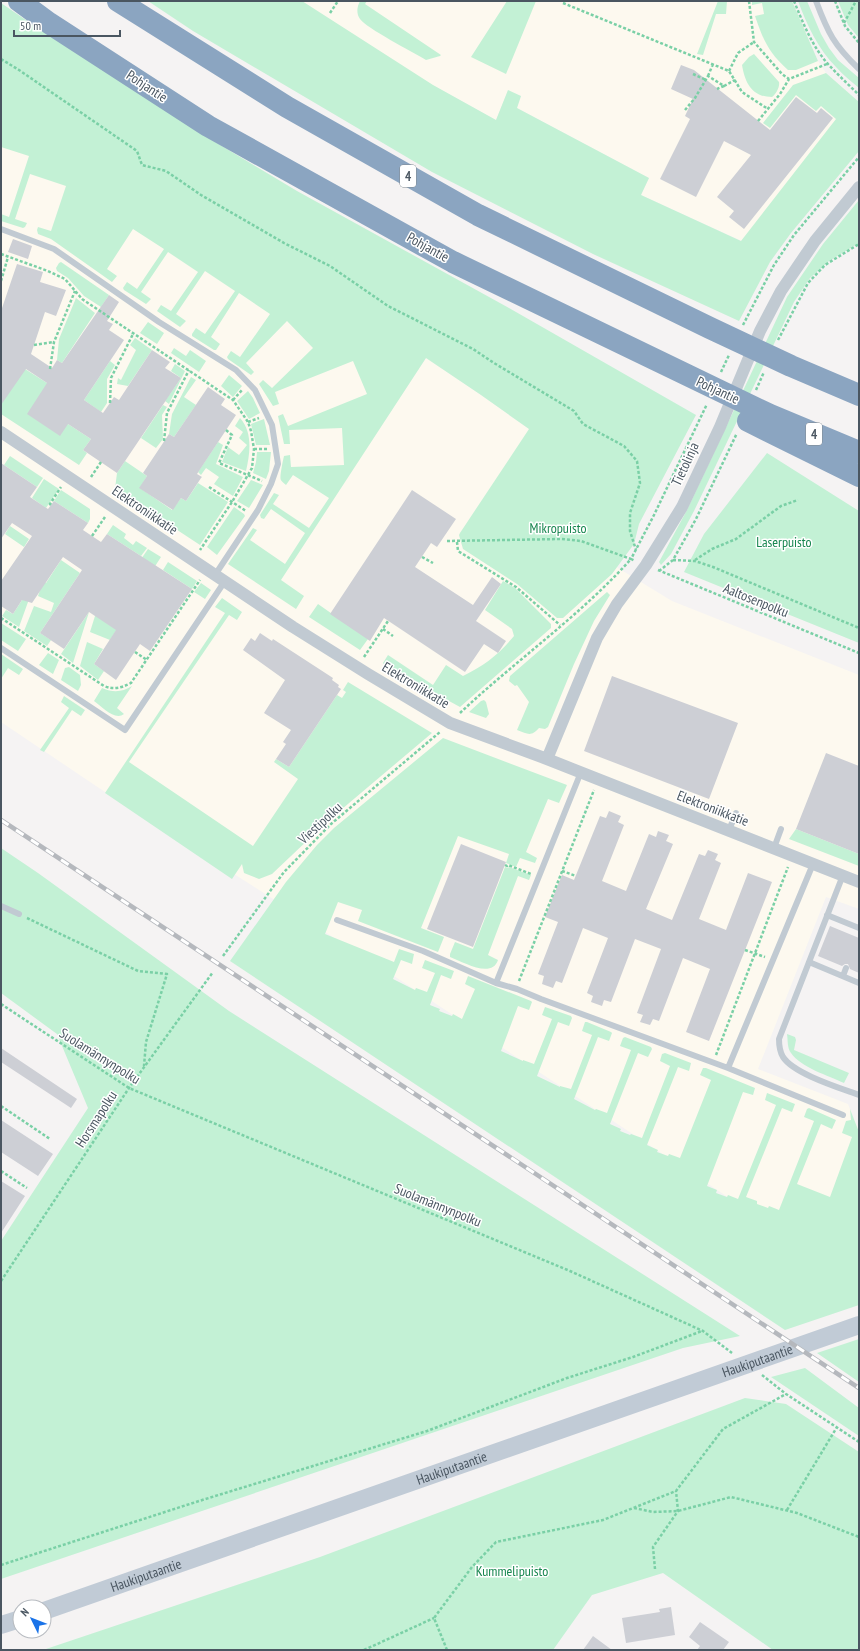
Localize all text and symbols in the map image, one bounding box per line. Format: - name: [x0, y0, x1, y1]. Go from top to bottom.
- scale bar: [14, 12, 120, 38]
- text: 50 m: [20, 18, 41, 33]
- street label: Pohjantie: [123, 66, 171, 106]
- road number: 4: [400, 165, 416, 187]
- street label: Pohjantie: [404, 228, 452, 266]
- street label: Pohjantie: [694, 372, 743, 408]
- road number: 4: [806, 423, 822, 445]
- street label: Tietolinja: [667, 439, 703, 489]
- street label: Elektroniikkatie: [109, 481, 182, 539]
- park label: Mikropuisto: [530, 519, 587, 537]
- park label: Laserpuisto: [756, 533, 812, 551]
- street label: Aaltosenpolku: [721, 579, 791, 621]
- street label: Elektroniikkatie: [379, 658, 453, 712]
- street label: Elektroniikkatie: [674, 786, 752, 830]
- street label: Viestipolku: [293, 798, 346, 849]
- street label: Suolamännynpolku: [56, 1024, 144, 1088]
- street label: Horsmapolku: [71, 1087, 121, 1151]
- street label: Suolamännynpolku: [392, 1179, 484, 1231]
- street label: Haukiputaantie: [720, 1340, 795, 1381]
- street label: Haukiputaantie: [414, 1447, 490, 1489]
- street label: Haukiputaantie: [108, 1554, 184, 1596]
- park label: Kummelipuisto: [476, 1562, 548, 1580]
- north arrow: [12, 1599, 52, 1639]
- text: N: [18, 1605, 32, 1619]

